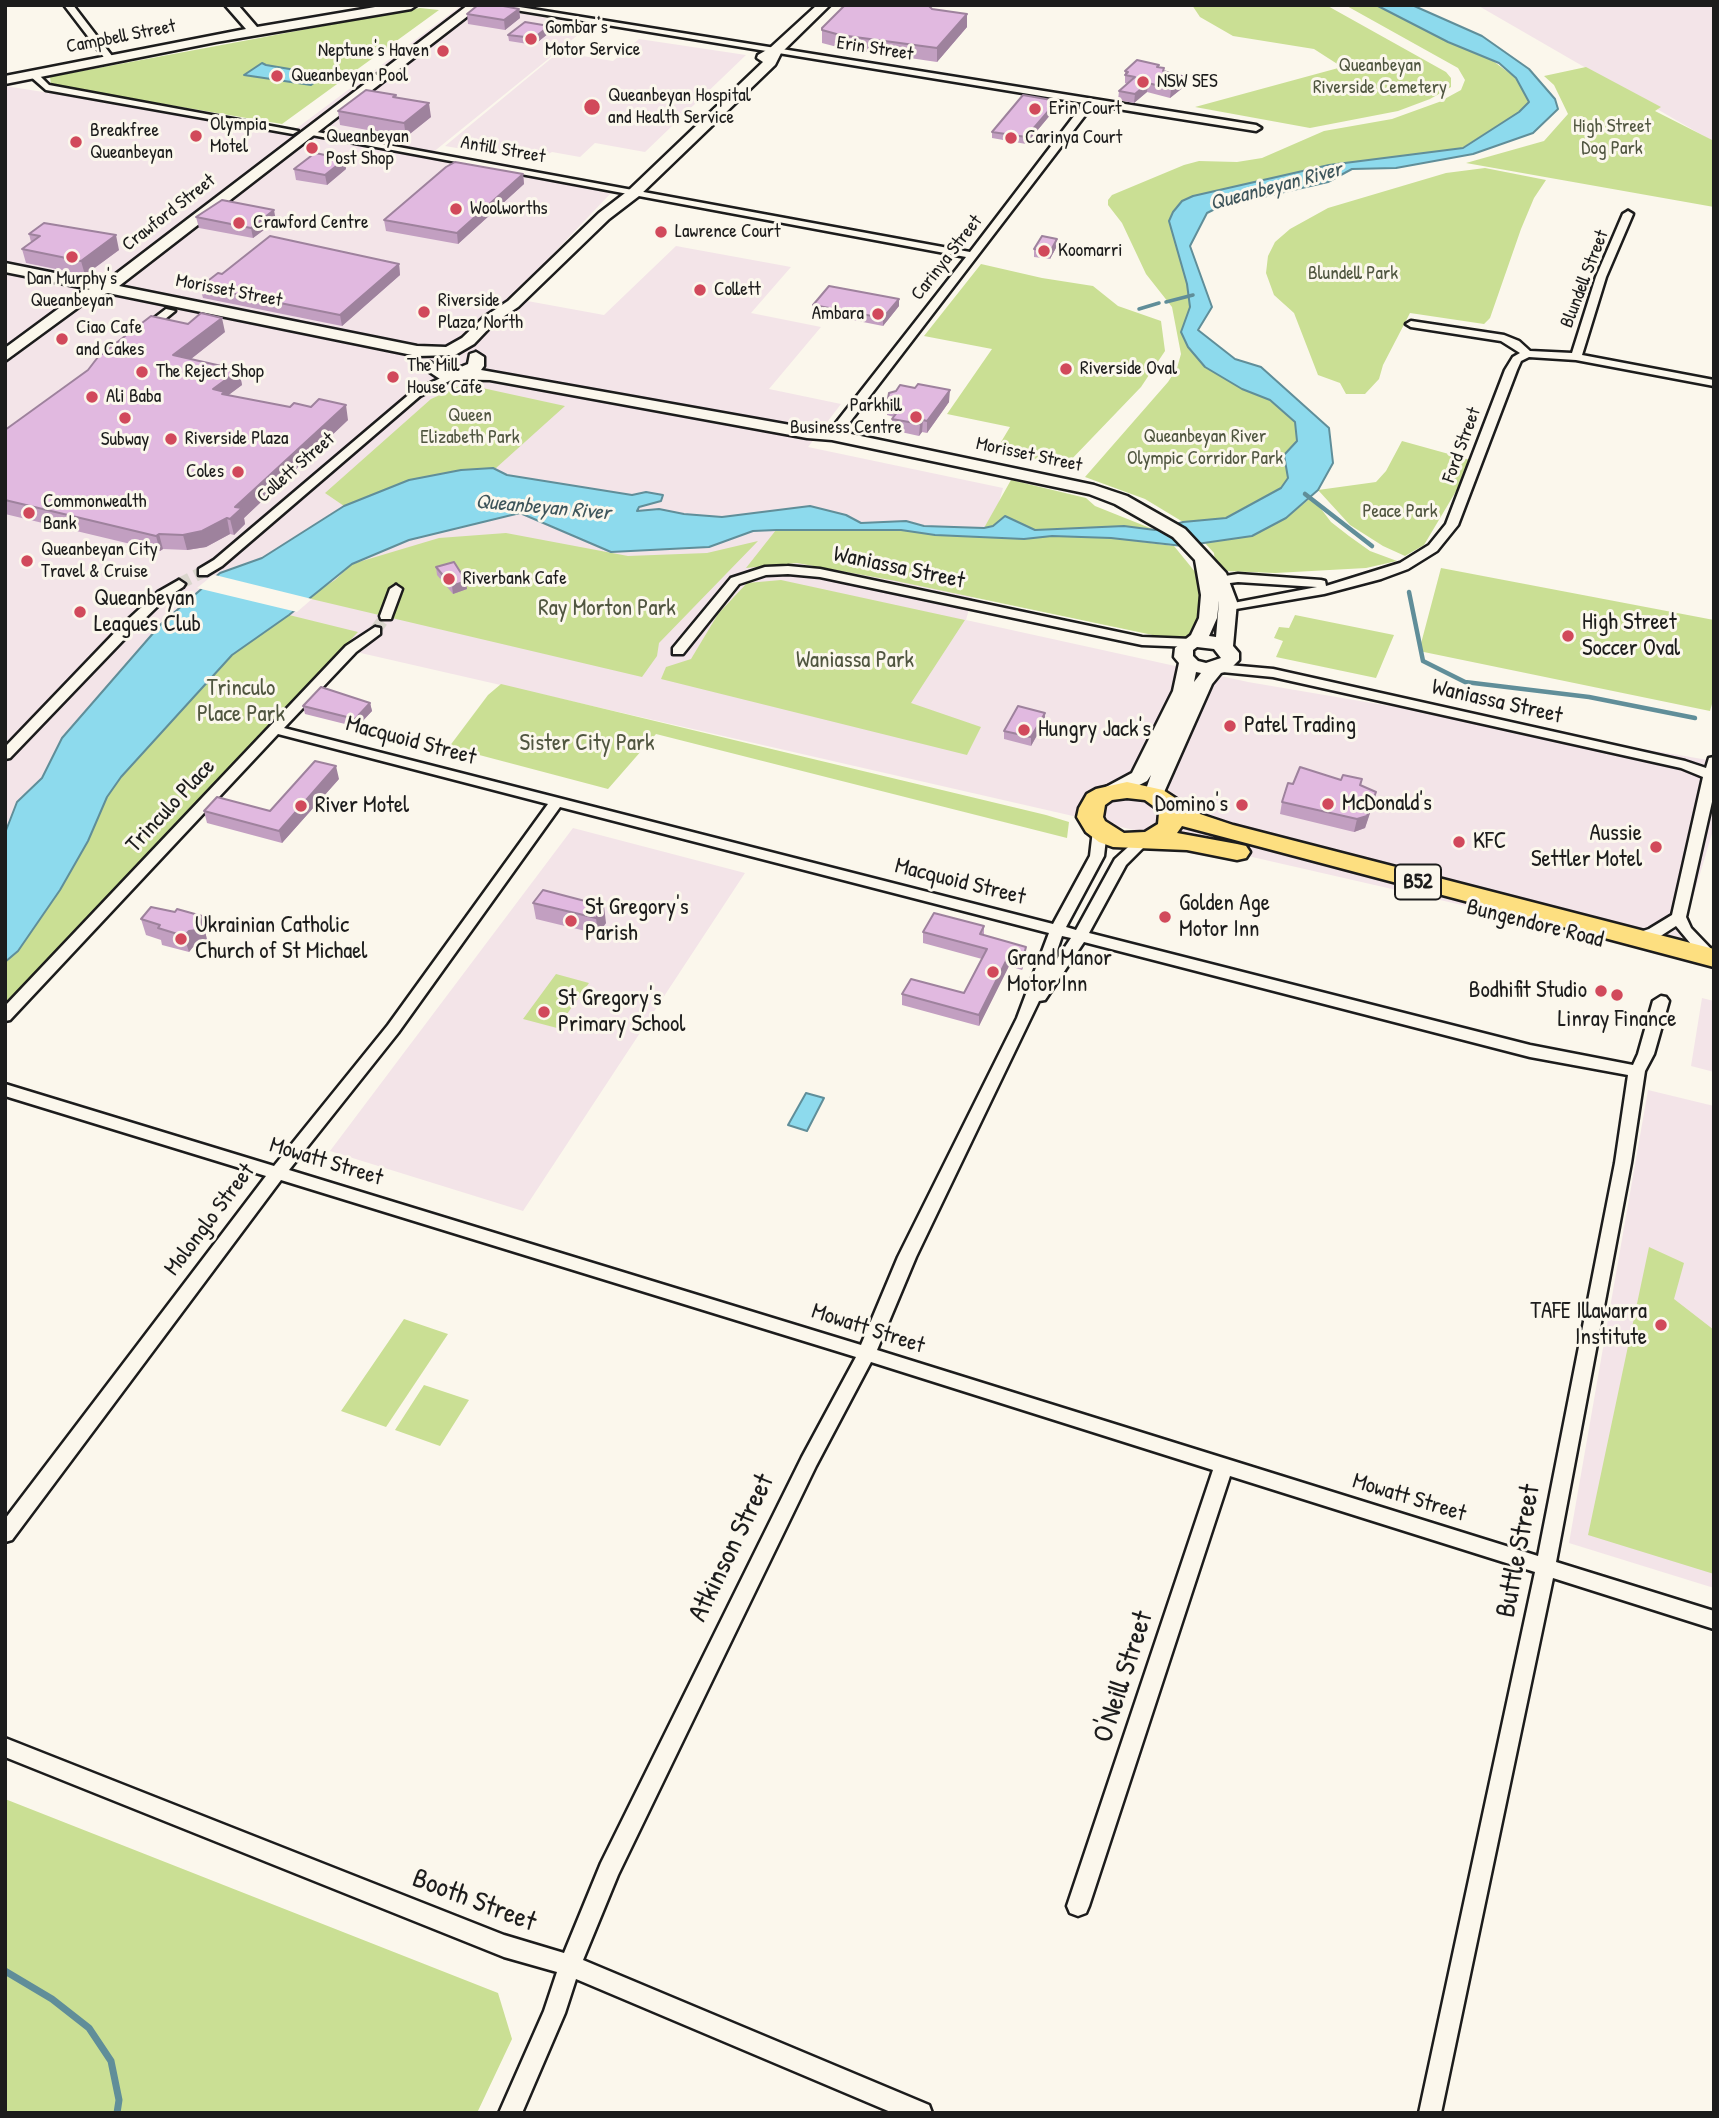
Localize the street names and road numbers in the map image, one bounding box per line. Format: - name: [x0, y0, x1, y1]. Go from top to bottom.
- street label: Campbell Street: [64, 15, 178, 59]
- street label: Erin Street: [835, 32, 915, 66]
- street label: Antill Street: [459, 131, 547, 169]
- street label: Crawford Street: [118, 170, 220, 256]
- street label: Carinya Street: [907, 211, 987, 305]
- street label: Blundell Street: [1556, 227, 1614, 331]
- street label: Morisset Street: [174, 270, 284, 312]
- street label: Ford Street: [1438, 404, 1486, 486]
- street label: Collett Street: [252, 428, 340, 508]
- street label: Morisset Street: [974, 433, 1084, 477]
- street label: Waniassa Street: [831, 541, 967, 595]
- street label: Waniassa Street: [1429, 674, 1565, 730]
- street label: Macquoid Street: [343, 710, 479, 772]
- street label: Trinculo Place: [121, 753, 221, 859]
- street label: Macquoid Street: [892, 852, 1028, 912]
- road number: B52: [1395, 864, 1441, 900]
- street label: Bungendore Road: [1464, 894, 1606, 954]
- street label: Mowatt Street: [266, 1132, 386, 1192]
- street label: Molonglo Street: [159, 1159, 261, 1281]
- street label: Mowatt Street: [808, 1298, 928, 1360]
- street label: Mowatt Street: [1349, 1468, 1469, 1528]
- street label: Atkinson Street: [682, 1469, 782, 1627]
- street label: Buttle Street: [1490, 1482, 1548, 1620]
- street label: O'Neill Street: [1087, 1607, 1161, 1747]
- street label: Booth Street: [407, 1862, 541, 1940]

